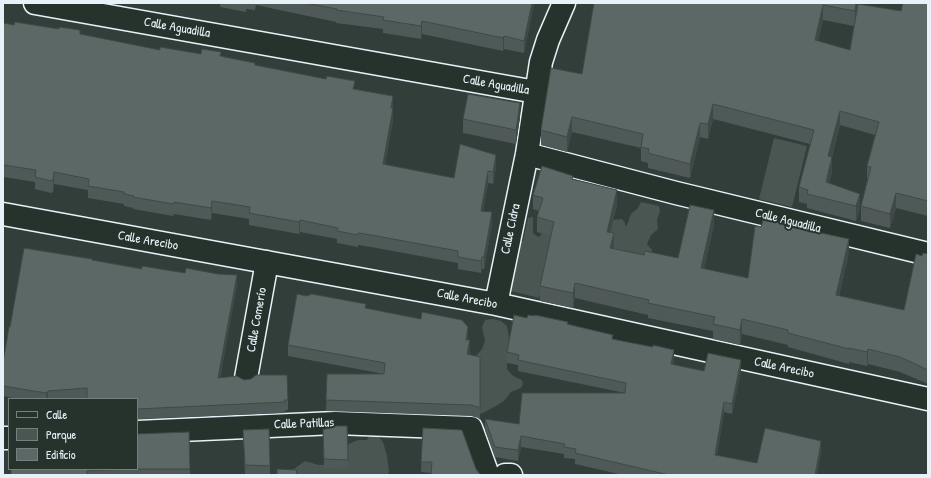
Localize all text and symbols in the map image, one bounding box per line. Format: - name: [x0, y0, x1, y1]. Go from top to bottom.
- street label: Calle Aguadilla: [143, 14, 211, 42]
- street label: Calle Aguadilla: [462, 71, 530, 99]
- street label: Calle Cidra: [498, 202, 524, 256]
- street label: Calle Aguadilla: [754, 205, 822, 237]
- street label: Calle Arecibo: [117, 228, 179, 254]
- street label: Calle Comerío: [244, 286, 270, 354]
- street label: Calle Arecibo: [436, 286, 498, 312]
- street label: Calle Arecibo: [753, 354, 815, 382]
- legend: [8, 398, 138, 470]
- text: Calle: [46, 406, 67, 423]
- street label: Calle Patillas: [274, 415, 334, 433]
- text: Parque: [46, 426, 76, 443]
- text: Edificio: [46, 446, 76, 463]

